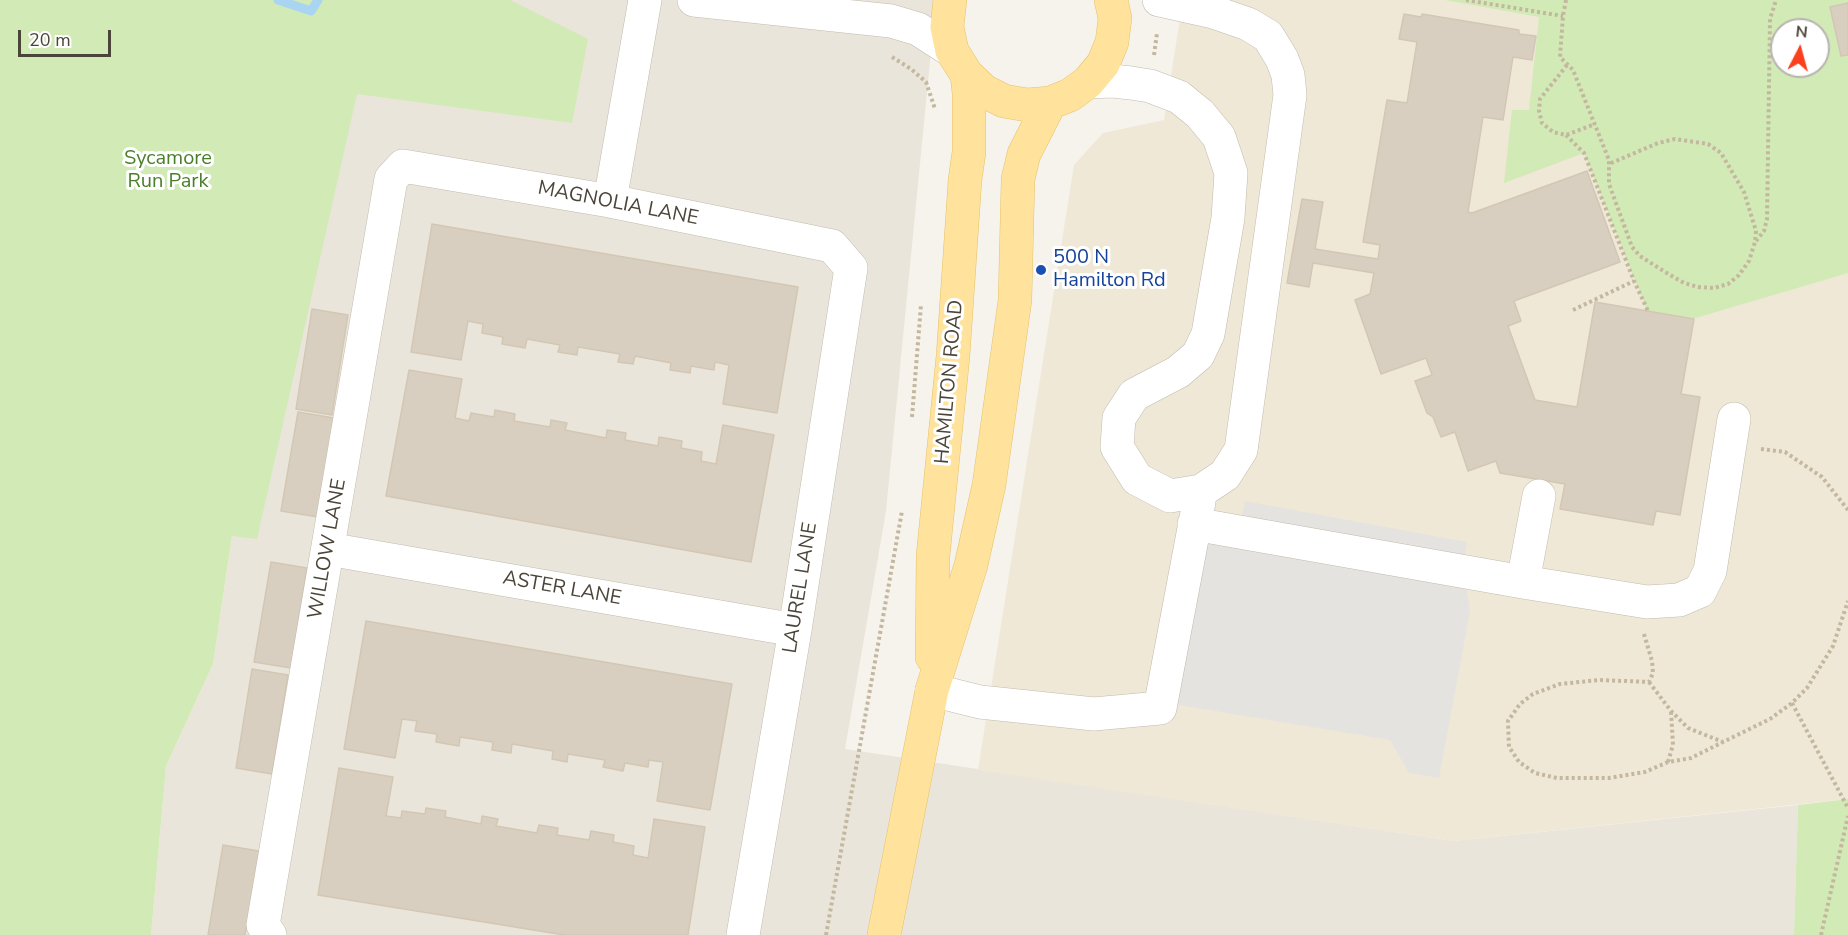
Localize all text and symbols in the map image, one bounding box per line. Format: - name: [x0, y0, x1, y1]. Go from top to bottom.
- scale bar: [21, 18, 114, 56]
- north arrow: [1770, 18, 1830, 78]
- text: N: [1795, 21, 1809, 44]
- text: 20 m: [29, 28, 71, 52]
- park label: Sycamore Run Park: [124, 147, 212, 194]
- street label: MAGNOLIA LANE: [536, 177, 700, 231]
- place label: 500 N Hamilton Rd: [1053, 246, 1166, 293]
- marker: 500 N Hamilton Rd: [1034, 263, 1048, 277]
- street label: HAMILTON ROAD: [931, 299, 969, 465]
- street label: WILLOW LANE: [304, 477, 352, 621]
- street label: LAUREL LANE: [779, 521, 823, 655]
- street label: ASTER LANE: [501, 567, 623, 611]

